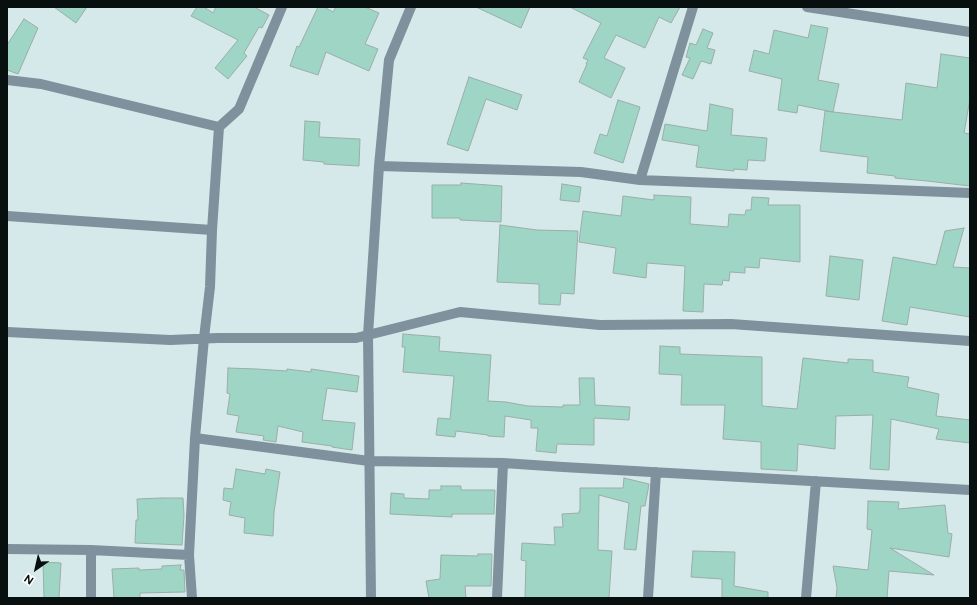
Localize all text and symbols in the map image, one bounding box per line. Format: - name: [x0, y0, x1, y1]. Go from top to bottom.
- north arrow: [16, 549, 56, 589]
- text: N: [22, 572, 36, 587]

